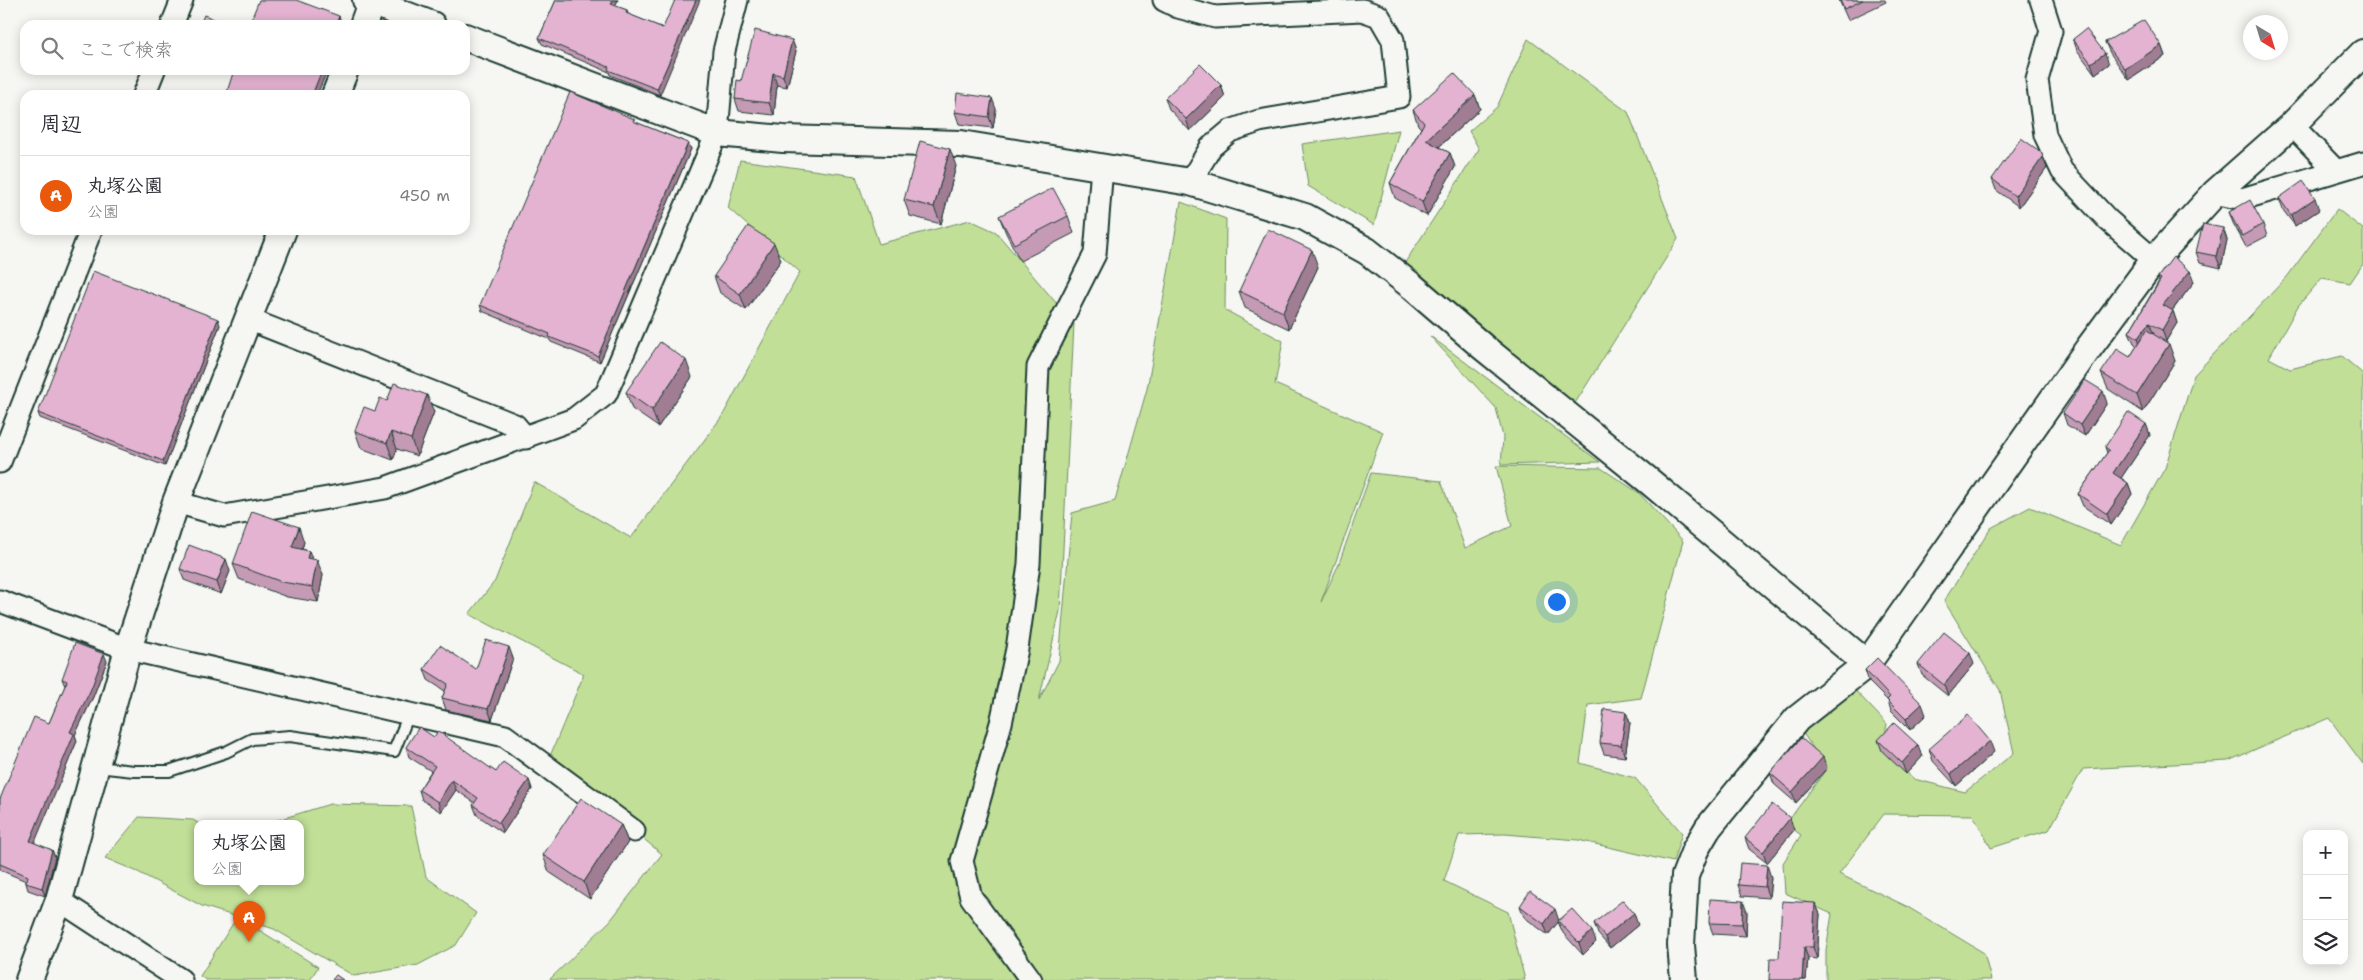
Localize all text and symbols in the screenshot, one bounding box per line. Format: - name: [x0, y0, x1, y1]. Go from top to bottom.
- north arrow: [2243, 15, 2288, 60]
- search box: [20, 20, 470, 75]
- icon: search: [38, 34, 66, 62]
- text: ここで検索: [78, 37, 173, 62]
- text: 周辺: [40, 110, 82, 138]
- text: 丸塚公園: [87, 173, 163, 198]
- text: A: [50, 185, 62, 206]
- text: 450 m: [399, 185, 450, 206]
- text: 公園: [87, 201, 119, 222]
- your location: [1544, 589, 1570, 615]
- popup: [194, 820, 304, 885]
- text: 丸塚公園: [211, 830, 287, 855]
- map controls: [2303, 830, 2348, 965]
- button: +: [2303, 830, 2348, 875]
- text: 公園: [211, 858, 243, 879]
- button: −: [2303, 875, 2348, 920]
- pin: A: [233, 901, 265, 942]
- button: layers: [2303, 920, 2348, 965]

